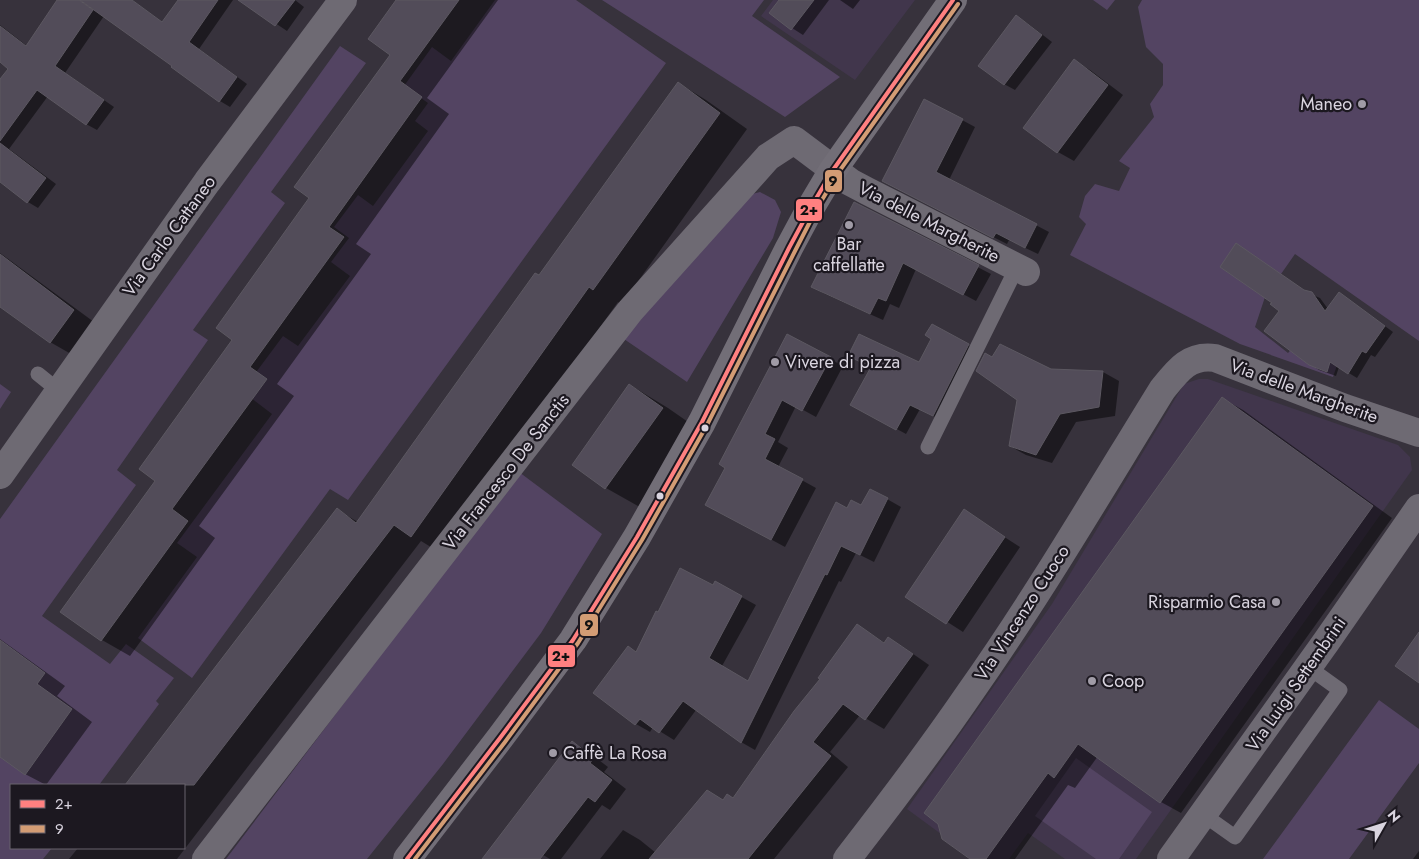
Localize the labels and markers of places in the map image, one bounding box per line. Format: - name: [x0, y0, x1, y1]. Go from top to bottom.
- place label: Maneo: [1300, 91, 1352, 117]
- marker: Maneo: [1356, 98, 1368, 110]
- marker: Bar caffellatte: [843, 219, 855, 231]
- place label: Bar caffellatte: [813, 231, 885, 278]
- place label: Vivere di pizza: [785, 349, 900, 375]
- marker: Vivere di pizza: [769, 356, 781, 368]
- unlabelled marker: [700, 423, 710, 433]
- unlabelled marker: [655, 491, 665, 501]
- place label: Risparmio Casa: [1148, 589, 1266, 615]
- marker: Risparmio Casa: [1270, 596, 1282, 608]
- place label: Coop: [1102, 668, 1144, 694]
- marker: Coop: [1086, 675, 1098, 687]
- place label: Caffè La Rosa: [563, 740, 667, 766]
- marker: Caffè La Rosa: [547, 747, 559, 759]

